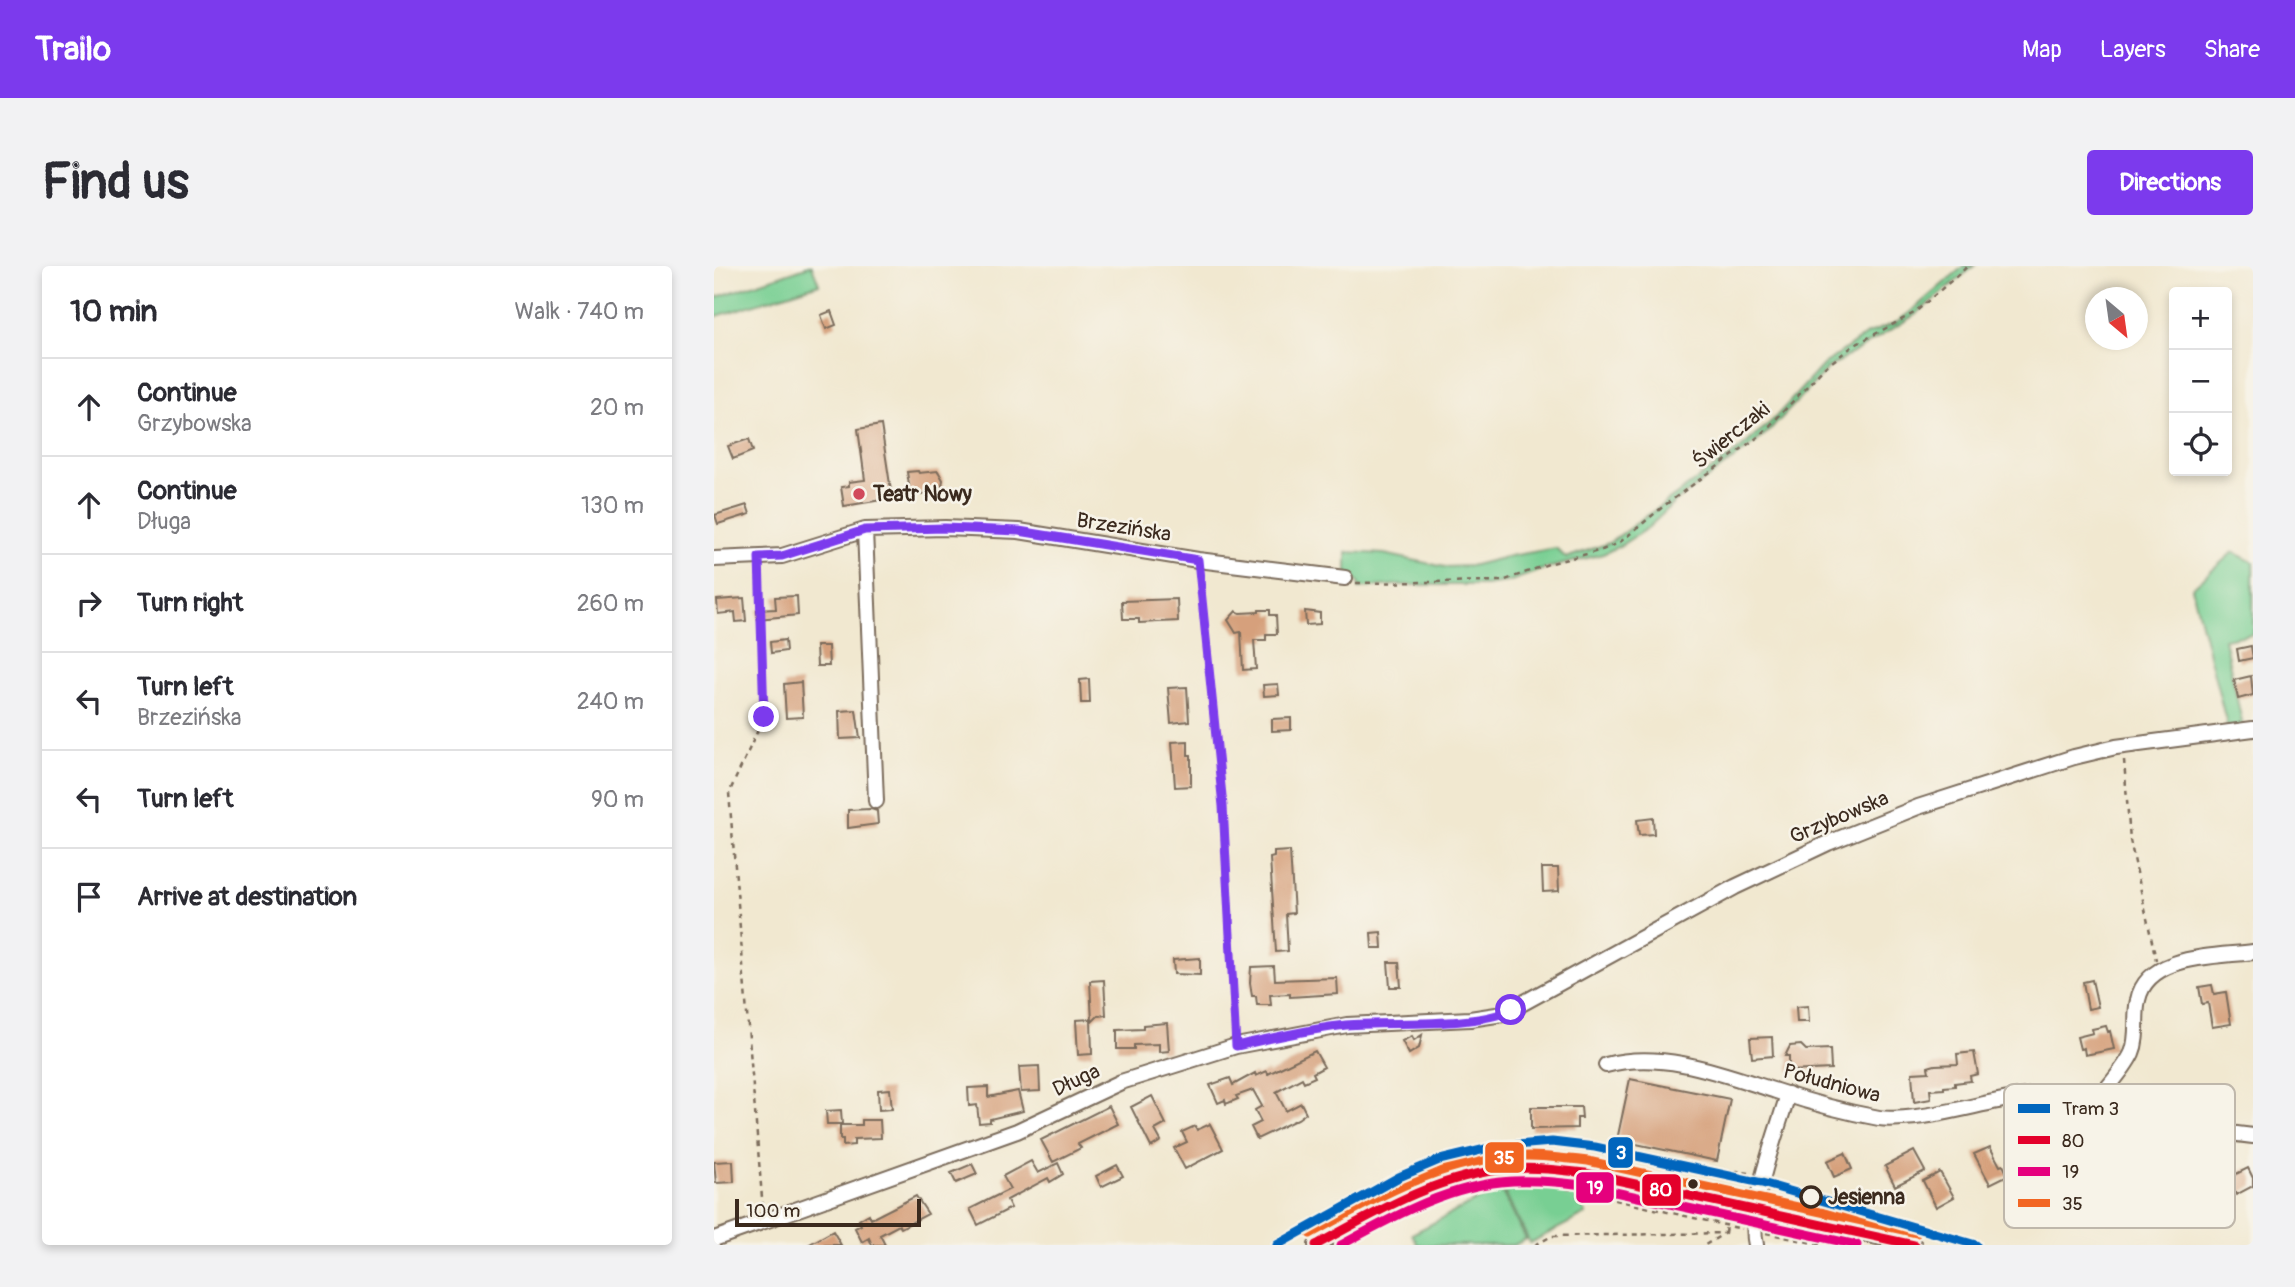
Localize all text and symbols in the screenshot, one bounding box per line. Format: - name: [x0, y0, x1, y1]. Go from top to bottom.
- text: Trailo: [35, 29, 111, 70]
- text: Map: [2022, 35, 2062, 64]
- text: Layers: [2100, 35, 2166, 64]
- text: Share: [2204, 35, 2260, 64]
- button: Directions: [2087, 150, 2253, 215]
- text: Find us: [42, 152, 189, 213]
- north arrow: [2085, 287, 2148, 350]
- map controls: [2169, 287, 2232, 476]
- button: +: [2169, 287, 2232, 350]
- text: 10 min: [70, 293, 157, 330]
- text: Walk · 740 m: [515, 297, 644, 326]
- button: −: [2169, 350, 2232, 413]
- text: Continue: [137, 377, 237, 409]
- icon: ahead: [70, 388, 108, 426]
- text: 20 m: [590, 393, 644, 422]
- street label: Świerczaki: [1687, 396, 1776, 475]
- text: Grzybowska: [137, 409, 252, 438]
- button: locate: [2169, 413, 2232, 476]
- text: Continue: [137, 475, 237, 507]
- place label: Teatr Nowy: [872, 481, 972, 508]
- icon: ahead: [70, 486, 108, 524]
- marker: Teatr Nowy: [851, 486, 867, 502]
- text: 130 m: [581, 491, 644, 520]
- text: Długa: [137, 507, 191, 536]
- street label: Brzezińska: [1075, 507, 1173, 548]
- icon: right: [70, 584, 108, 622]
- text: Turn right: [137, 587, 243, 619]
- text: 260 m: [577, 589, 644, 618]
- text: Turn left: [137, 671, 233, 703]
- icon: left: [70, 682, 108, 720]
- text: 240 m: [577, 687, 644, 716]
- route end: [748, 701, 779, 732]
- text: Brzezińska: [137, 703, 241, 732]
- icon: left: [70, 780, 108, 818]
- text: Turn left: [137, 783, 233, 815]
- text: 90 m: [591, 785, 644, 814]
- street label: Grzybowska: [1786, 785, 1893, 850]
- icon: arrive: [70, 878, 108, 916]
- text: Arrive at destination: [137, 881, 357, 913]
- route start: [1495, 994, 1526, 1025]
- street label: Długa: [1048, 1058, 1104, 1103]
- street label: Południowa: [1780, 1058, 1883, 1109]
- legend: [2004, 1084, 2235, 1228]
- text: Tram 3: [2062, 1097, 2119, 1121]
- text: 80: [2062, 1129, 2085, 1153]
- line badge: 3: [1607, 1136, 1634, 1169]
- line badge: 35: [1484, 1141, 1525, 1174]
- text: 3: [1616, 1141, 1626, 1165]
- text: 35: [1494, 1146, 1514, 1170]
- text: 19: [2062, 1160, 2079, 1184]
- line badge: 19: [1575, 1171, 1615, 1204]
- line badge: 80: [1641, 1173, 1682, 1207]
- text: 19: [1586, 1176, 1604, 1200]
- unlabelled marker: [1686, 1177, 1700, 1191]
- text: 80: [1650, 1178, 1672, 1202]
- place label: Jesienna: [1828, 1184, 1905, 1211]
- marker: Jesienna: [1800, 1186, 1822, 1208]
- text: 35: [2062, 1192, 2083, 1216]
- scale bar: [735, 1196, 920, 1228]
- text: 100 m: [746, 1199, 800, 1223]

